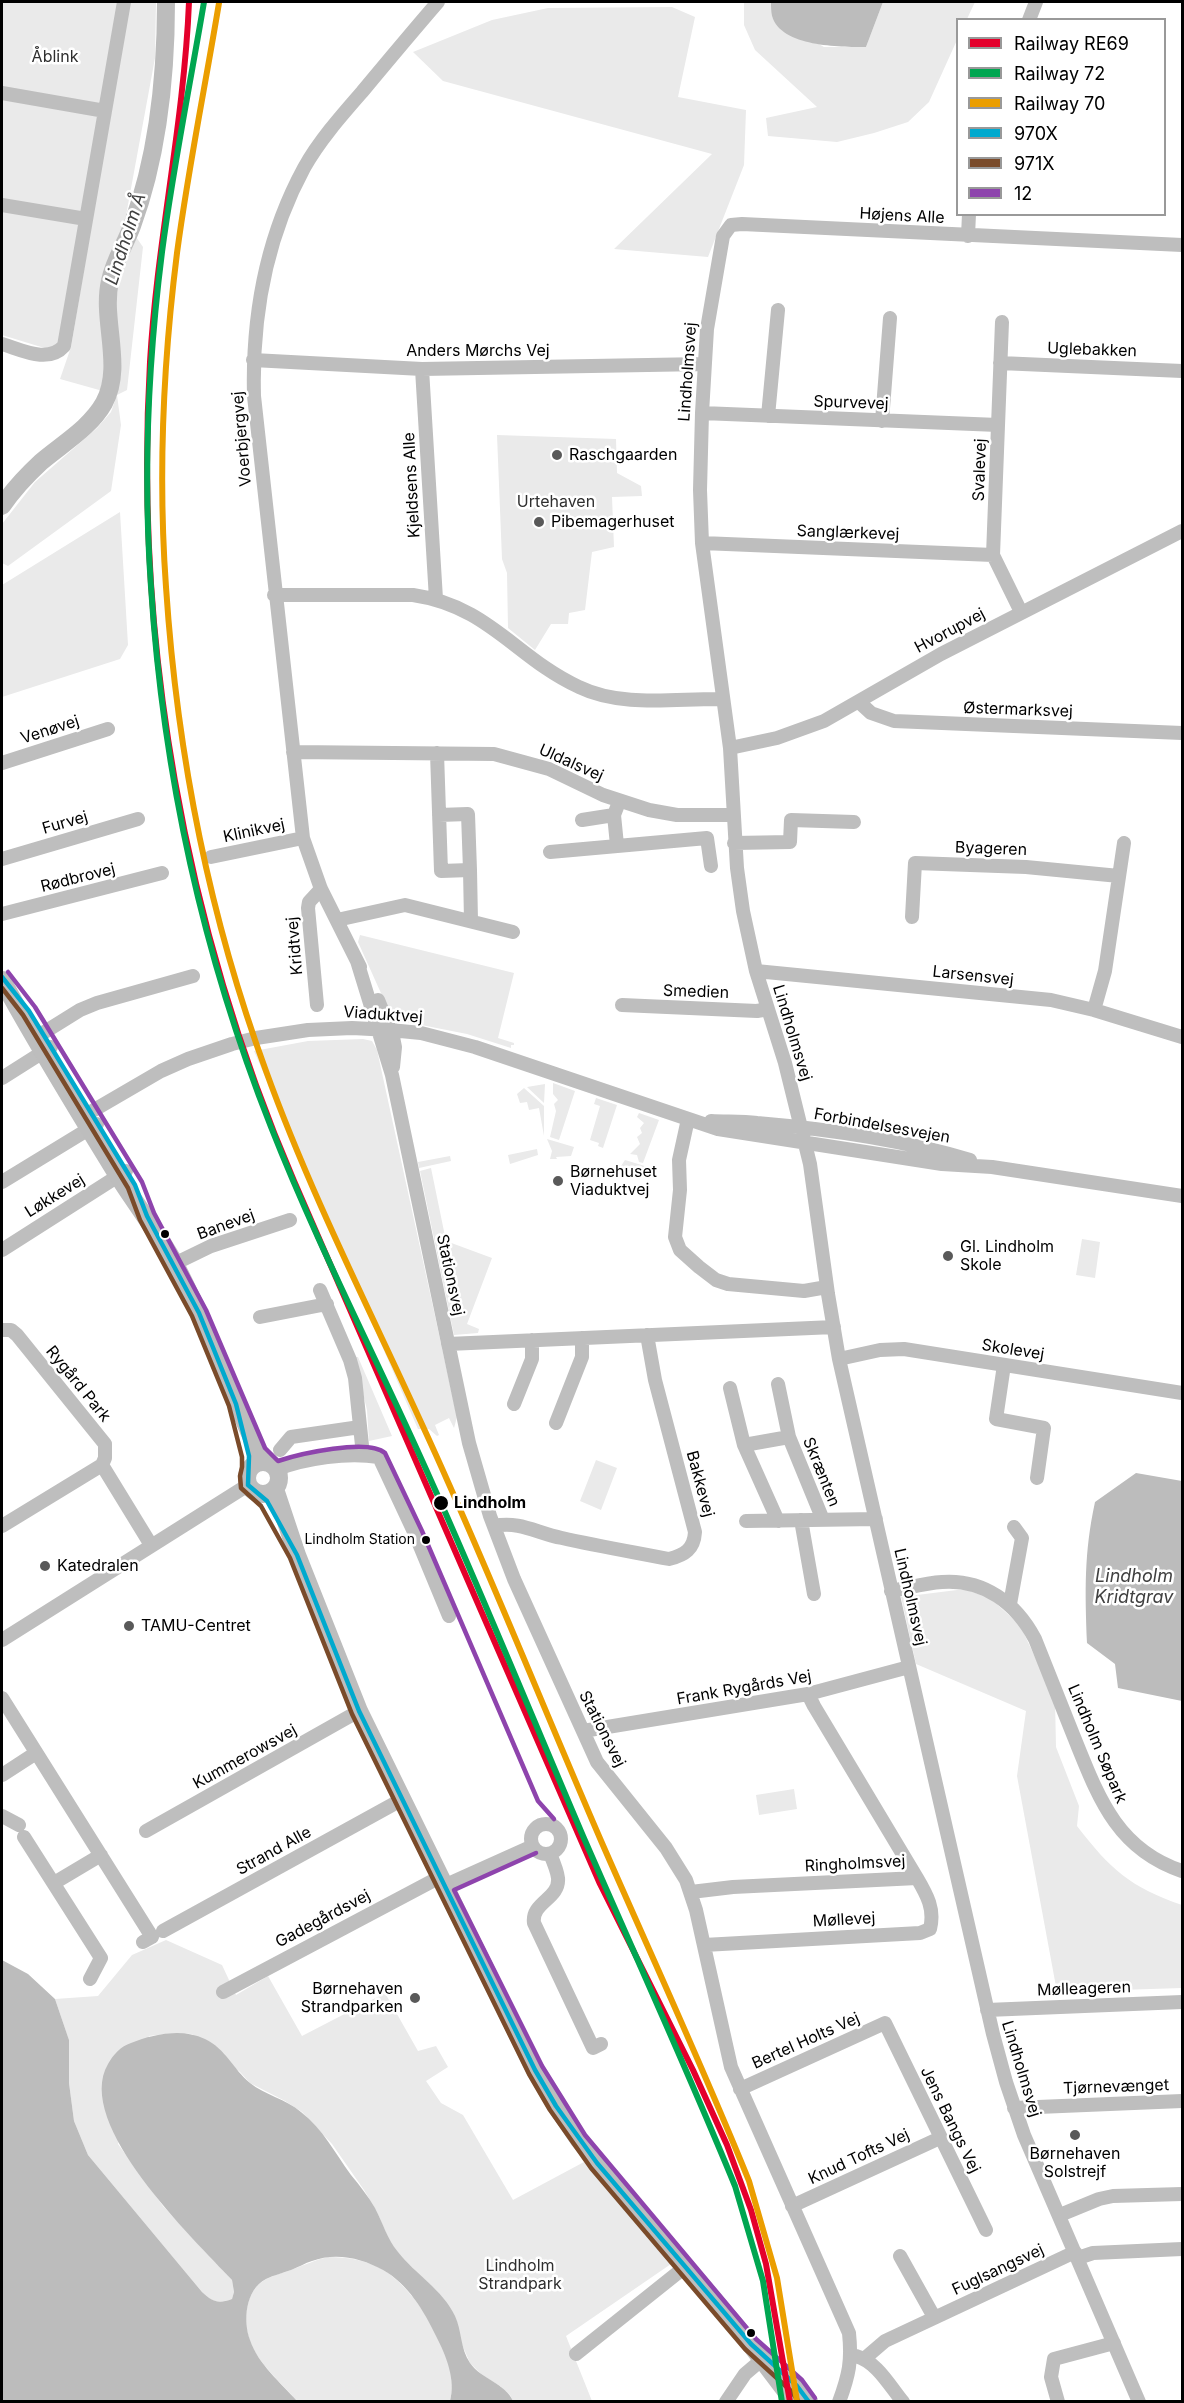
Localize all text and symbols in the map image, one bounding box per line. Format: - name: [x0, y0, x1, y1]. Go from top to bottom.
- legend: [956, 18, 1166, 216]
- text: Railway RE69: [1014, 33, 1129, 54]
- park label: Åblink: [32, 47, 78, 67]
- text: Railway 72: [1014, 63, 1105, 84]
- text: Railway 70: [1014, 93, 1105, 114]
- text: 970X: [1014, 123, 1058, 144]
- text: 971X: [1014, 153, 1055, 174]
- text: 12: [1014, 183, 1032, 204]
- water label: Lindholm Å: [101, 190, 151, 288]
- street label: Højens Alle: [859, 204, 945, 228]
- street label: Lindholmsvej: [675, 322, 701, 422]
- street label: Uglebakken: [1047, 339, 1137, 361]
- street label: Anders Mørchs Vej: [406, 341, 550, 361]
- street label: Voerbjergvej: [228, 390, 256, 488]
- street label: Spurvevej: [813, 392, 889, 414]
- street label: Kjeldsens Alle: [400, 432, 424, 538]
- street label: Svalevej: [969, 438, 991, 502]
- place label: Raschgaarden: [569, 445, 677, 465]
- marker: Raschgaarden: [550, 448, 564, 462]
- park label: Urtehaven: [517, 492, 595, 512]
- place label: Pibemagerhuset: [551, 512, 675, 532]
- marker: Pibemagerhuset: [532, 515, 546, 529]
- street label: Sanglærkevej: [796, 522, 900, 544]
- street label: Hvorupvej: [911, 604, 989, 658]
- street label: Østermarksvej: [963, 698, 1073, 722]
- street label: Venøvej: [18, 712, 82, 748]
- street label: Uldalsvej: [536, 740, 606, 786]
- street label: Furvej: [40, 807, 90, 839]
- street label: Klinikvej: [221, 815, 287, 847]
- street label: Byageren: [955, 838, 1027, 860]
- street label: Rødbrovej: [39, 859, 117, 897]
- street label: Kridtvej: [283, 916, 307, 976]
- street label: Larsensvej: [931, 962, 1015, 990]
- street label: Smedien: [663, 981, 729, 1003]
- street label: Lindholmsvej: [768, 983, 816, 1083]
- street label: Viaduktvej: [343, 1003, 423, 1027]
- street label: Forbindelsesvejen: [813, 1105, 951, 1147]
- place label: Børnehuset Viaduktvej: [570, 1162, 657, 1200]
- street label: Løkkevej: [22, 1170, 88, 1222]
- marker: Børnehuset Viaduktvej: [551, 1174, 565, 1188]
- street label: Banevej: [195, 1206, 257, 1244]
- unlabelled marker: [159, 1228, 171, 1240]
- street label: Stationsvej: [432, 1232, 468, 1318]
- place label: Gl. Lindholm Skole: [960, 1237, 1054, 1275]
- marker: Gl. Lindholm Skole: [941, 1249, 955, 1263]
- street label: Skolevej: [980, 1336, 1046, 1364]
- street label: Rygård Park: [42, 1342, 114, 1426]
- street label: Skrænten: [798, 1435, 844, 1509]
- street label: Bakkevej: [682, 1449, 718, 1519]
- place label: Lindholm: [454, 1493, 526, 1513]
- marker: Lindholm: [432, 1494, 450, 1512]
- place label: Lindholm Station: [304, 1532, 415, 1548]
- marker: Lindholm Station: [420, 1534, 432, 1546]
- street label: Lindholmsvej: [889, 1546, 931, 1648]
- place label: Katedralen: [57, 1556, 139, 1576]
- marker: Katedralen: [38, 1559, 52, 1573]
- water label: Lindholm Kridtgrav: [1095, 1566, 1173, 1608]
- place label: TAMU-Centret: [141, 1616, 251, 1636]
- marker: TAMU-Centret: [122, 1619, 136, 1633]
- street label: Frank Rygårds Vej: [675, 1667, 813, 1709]
- street label: Lindholm Søpark: [1063, 1682, 1131, 1806]
- street label: Stationsvej: [575, 1688, 629, 1770]
- street label: Kummerowsvej: [190, 1721, 300, 1793]
- street label: Strand Alle: [233, 1823, 315, 1879]
- street label: Ringholmsvej: [804, 1852, 906, 1876]
- street label: Gadegårdsvej: [272, 1886, 374, 1952]
- street label: Møllevej: [812, 1909, 876, 1931]
- street label: Mølleageren: [1037, 1978, 1131, 2000]
- place label: Børnehaven Strandparken: [301, 1979, 403, 2017]
- marker: Børnehaven Strandparken: [408, 1991, 422, 2005]
- street label: Bertel Holts Vej: [749, 2009, 863, 2073]
- street label: Lindholmsvej: [997, 2019, 1045, 2119]
- street label: Jens Bangs Vej: [916, 2064, 984, 2176]
- street label: Tjørnevænget: [1063, 2076, 1169, 2098]
- street label: Knud Tofts Vej: [805, 2125, 913, 2189]
- marker: Børnehaven Solstrejf: [1068, 2128, 1082, 2142]
- place label: Børnehaven Solstrejf: [1030, 2144, 1120, 2182]
- street label: Fuglsangsvej: [949, 2240, 1047, 2300]
- park label: Lindholm Strandpark: [478, 2256, 562, 2294]
- unlabelled marker: [745, 2327, 757, 2339]

